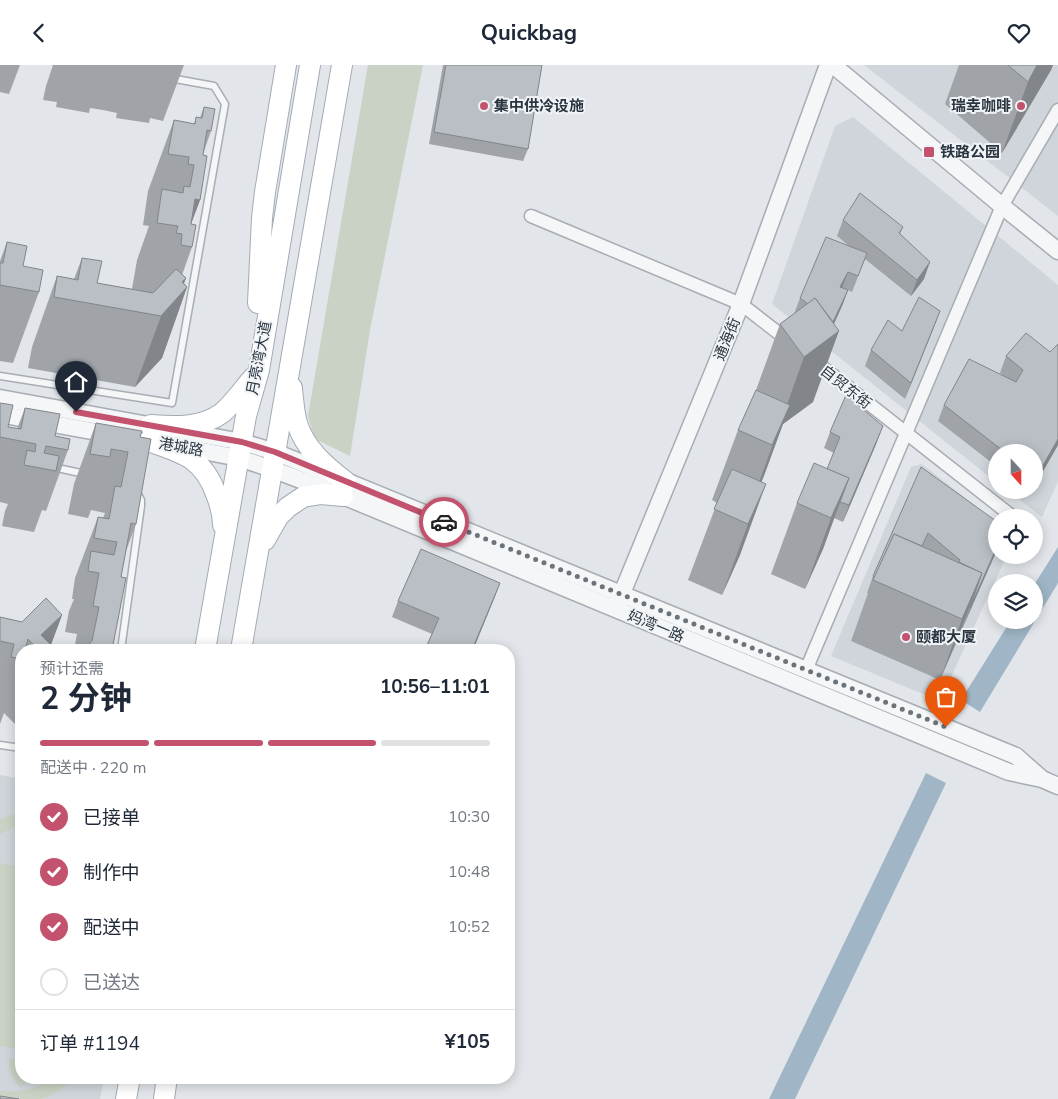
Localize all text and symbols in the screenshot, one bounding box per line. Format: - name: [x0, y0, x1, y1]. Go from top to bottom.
- text: Quickbag: [481, 18, 577, 48]
- icon: back: [25, 19, 53, 47]
- icon: heart: [1005, 19, 1033, 47]
- place label: 集中供冷设施: [493, 96, 584, 116]
- place label: 瑞幸咖啡: [951, 96, 1011, 116]
- marker: 集中供冷设施: [478, 100, 490, 112]
- marker: 瑞幸咖啡: [1015, 100, 1027, 112]
- place label: 铁路公园: [940, 142, 1000, 162]
- marker: 铁路公园: [922, 145, 936, 159]
- street label: 通海街: [709, 314, 745, 364]
- street label: 月亮湾大道: [242, 319, 276, 397]
- pin: [55, 361, 97, 412]
- street label: 自贸东街: [816, 361, 876, 413]
- icon: home: [62, 368, 90, 396]
- street label: 港城路: [157, 433, 205, 461]
- north arrow: [988, 444, 1042, 499]
- map controls: [988, 444, 1043, 629]
- courier: [419, 497, 469, 547]
- icon: car: [430, 508, 458, 536]
- button: locate: [988, 509, 1043, 564]
- button: layers: [988, 574, 1043, 629]
- street label: 妈湾一路: [624, 605, 688, 647]
- place label: 颐都大厦: [916, 627, 976, 647]
- marker: 颐都大厦: [900, 631, 912, 643]
- text: 预计还需: [40, 658, 104, 680]
- text: 10:56–11:01: [380, 674, 490, 700]
- pin: [925, 676, 967, 727]
- text: 2 分钟: [40, 677, 132, 720]
- icon: bag: [932, 683, 960, 711]
- text: 配送中 · 220 m: [40, 757, 146, 779]
- icon: check: [40, 803, 68, 831]
- text: 已接单: [83, 805, 140, 831]
- text: 10:30: [448, 806, 490, 828]
- icon: check: [40, 858, 68, 886]
- text: 制作中: [83, 860, 140, 886]
- text: 10:48: [448, 861, 490, 883]
- icon: check: [40, 913, 68, 941]
- text: 配送中: [83, 915, 140, 941]
- text: 10:52: [448, 916, 490, 938]
- text: 已送达: [83, 970, 140, 996]
- text: ¥105: [444, 1029, 490, 1055]
- text: 订单 #1194: [40, 1031, 140, 1057]

